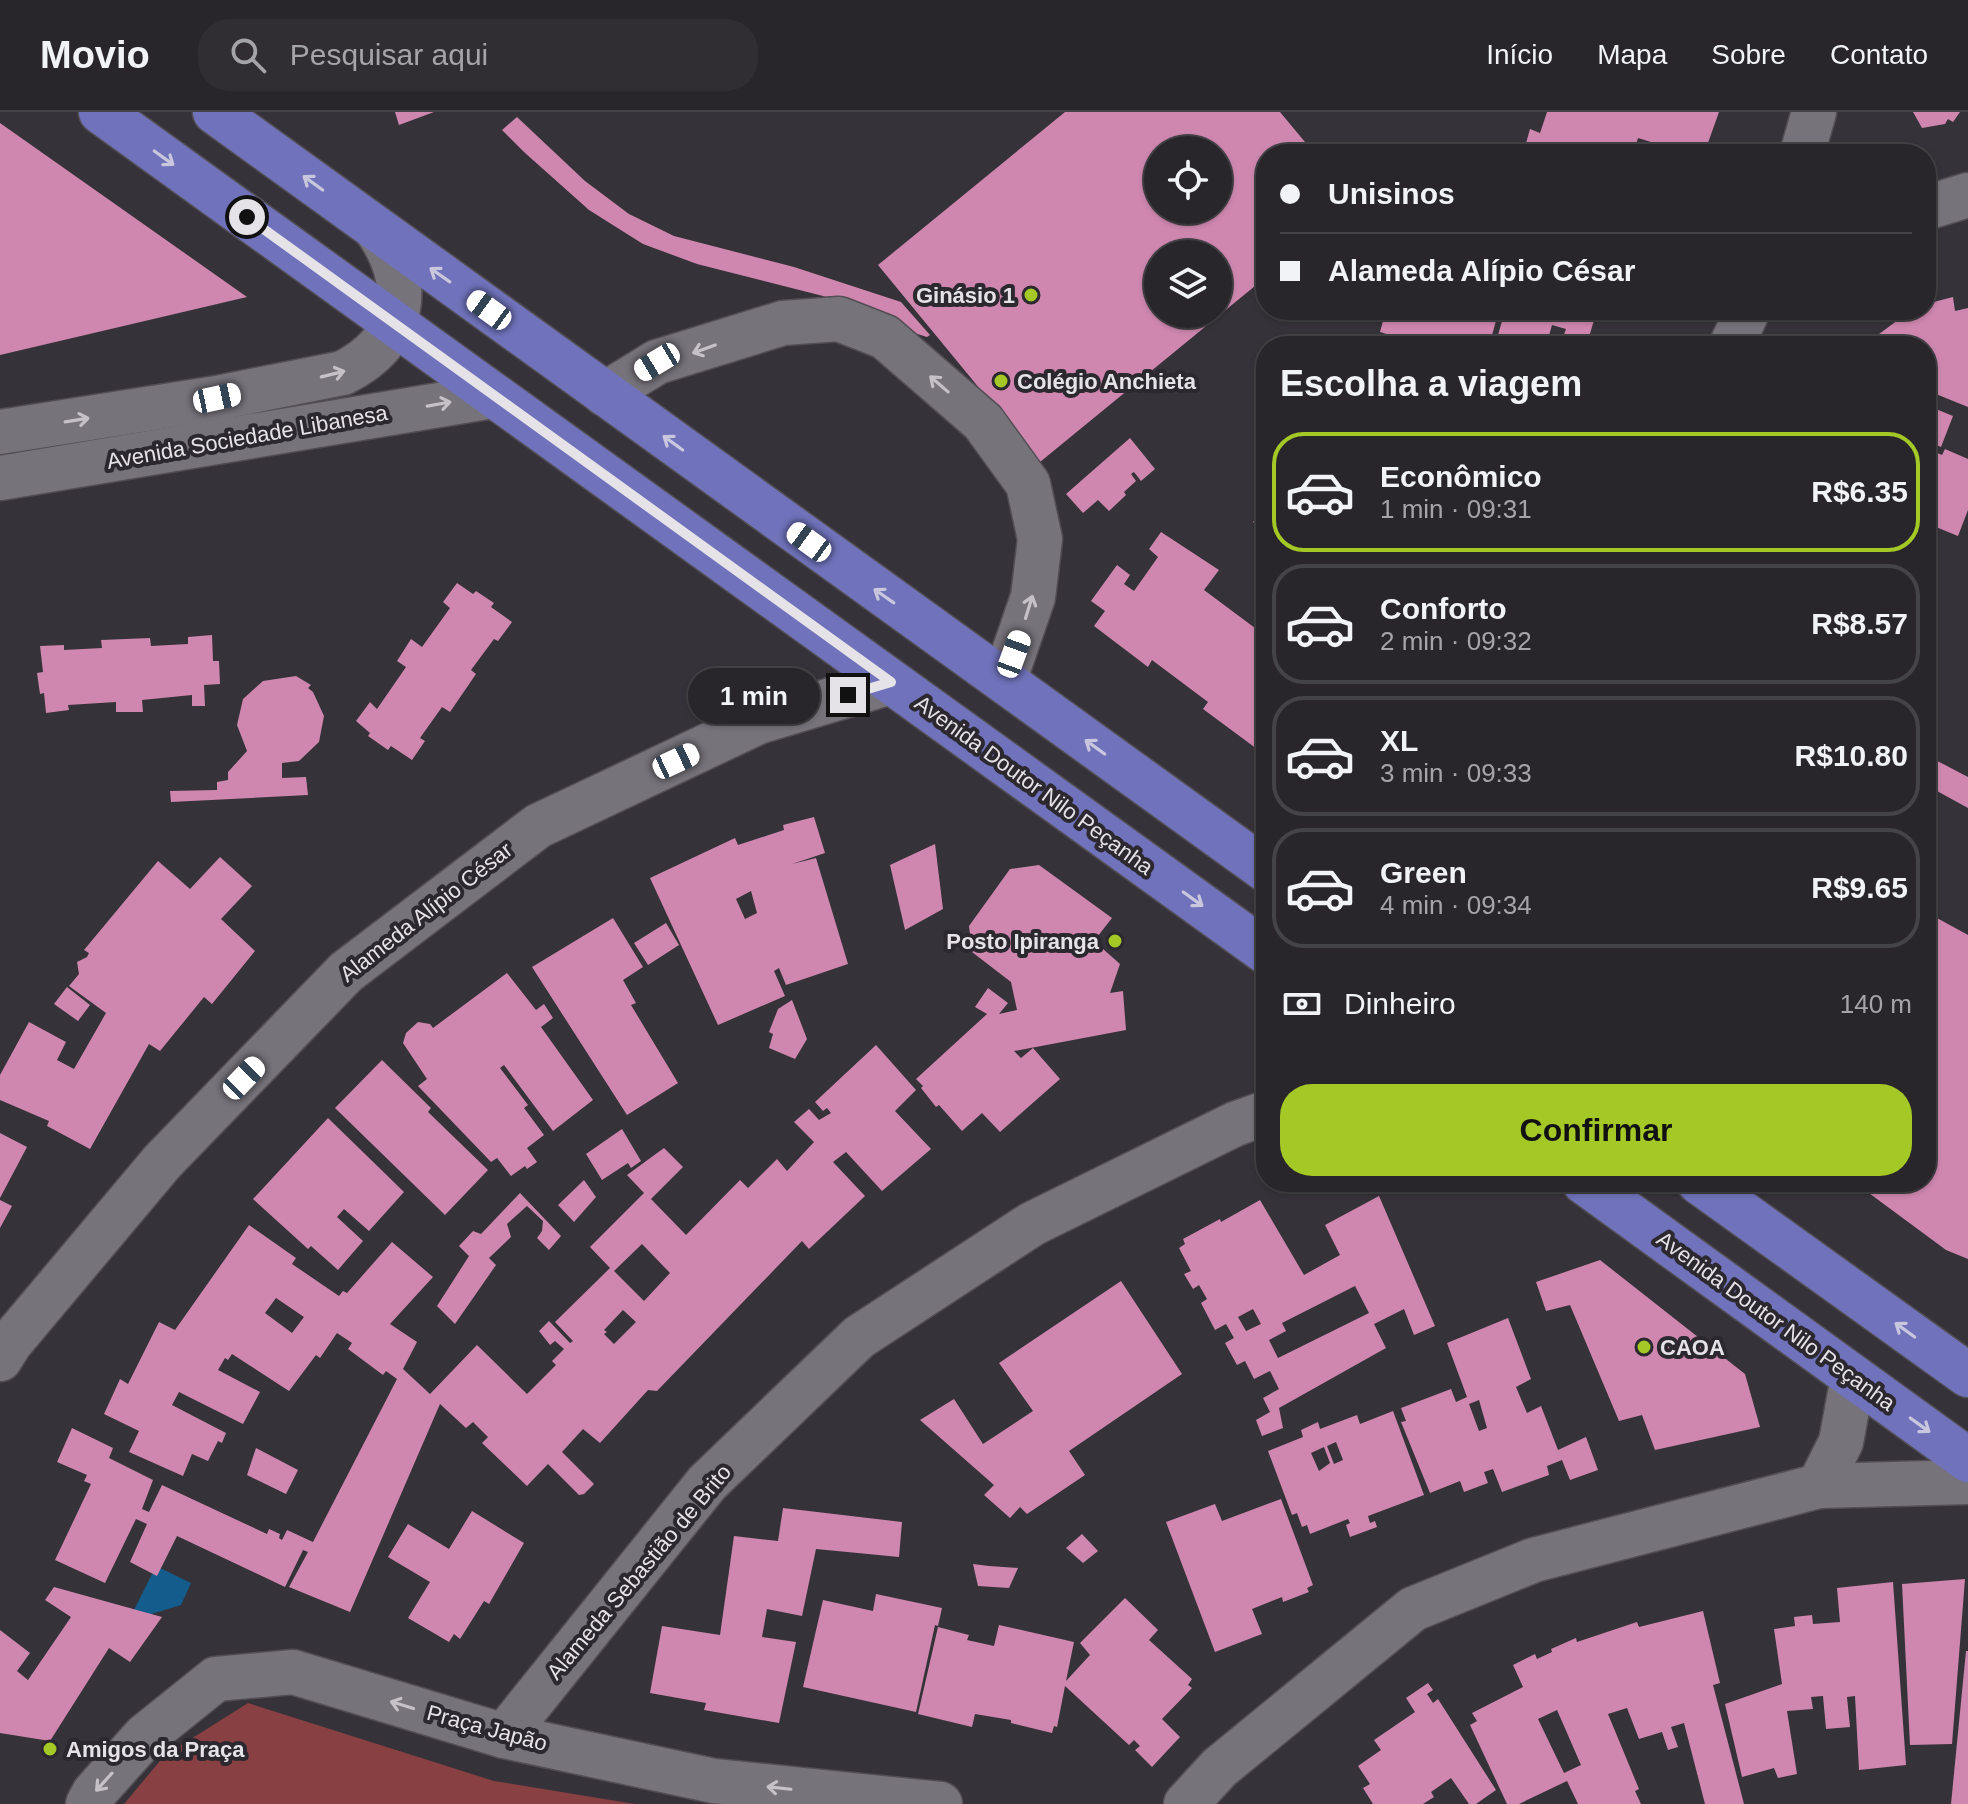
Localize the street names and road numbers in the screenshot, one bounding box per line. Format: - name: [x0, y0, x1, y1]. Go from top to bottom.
- street label: Avenida Sociedade Libanesa: [105, 400, 390, 474]
- street label: Avenida Doutor Nilo Peçanha: [910, 690, 1159, 880]
- street label: Alameda Alípio César: [335, 837, 517, 987]
- street label: Avenida Doutor Nilo Peçanha: [1652, 1226, 1901, 1416]
- street label: Alameda Sebastião de Brito: [542, 1460, 736, 1684]
- street label: Praça Japão: [424, 1700, 550, 1756]

